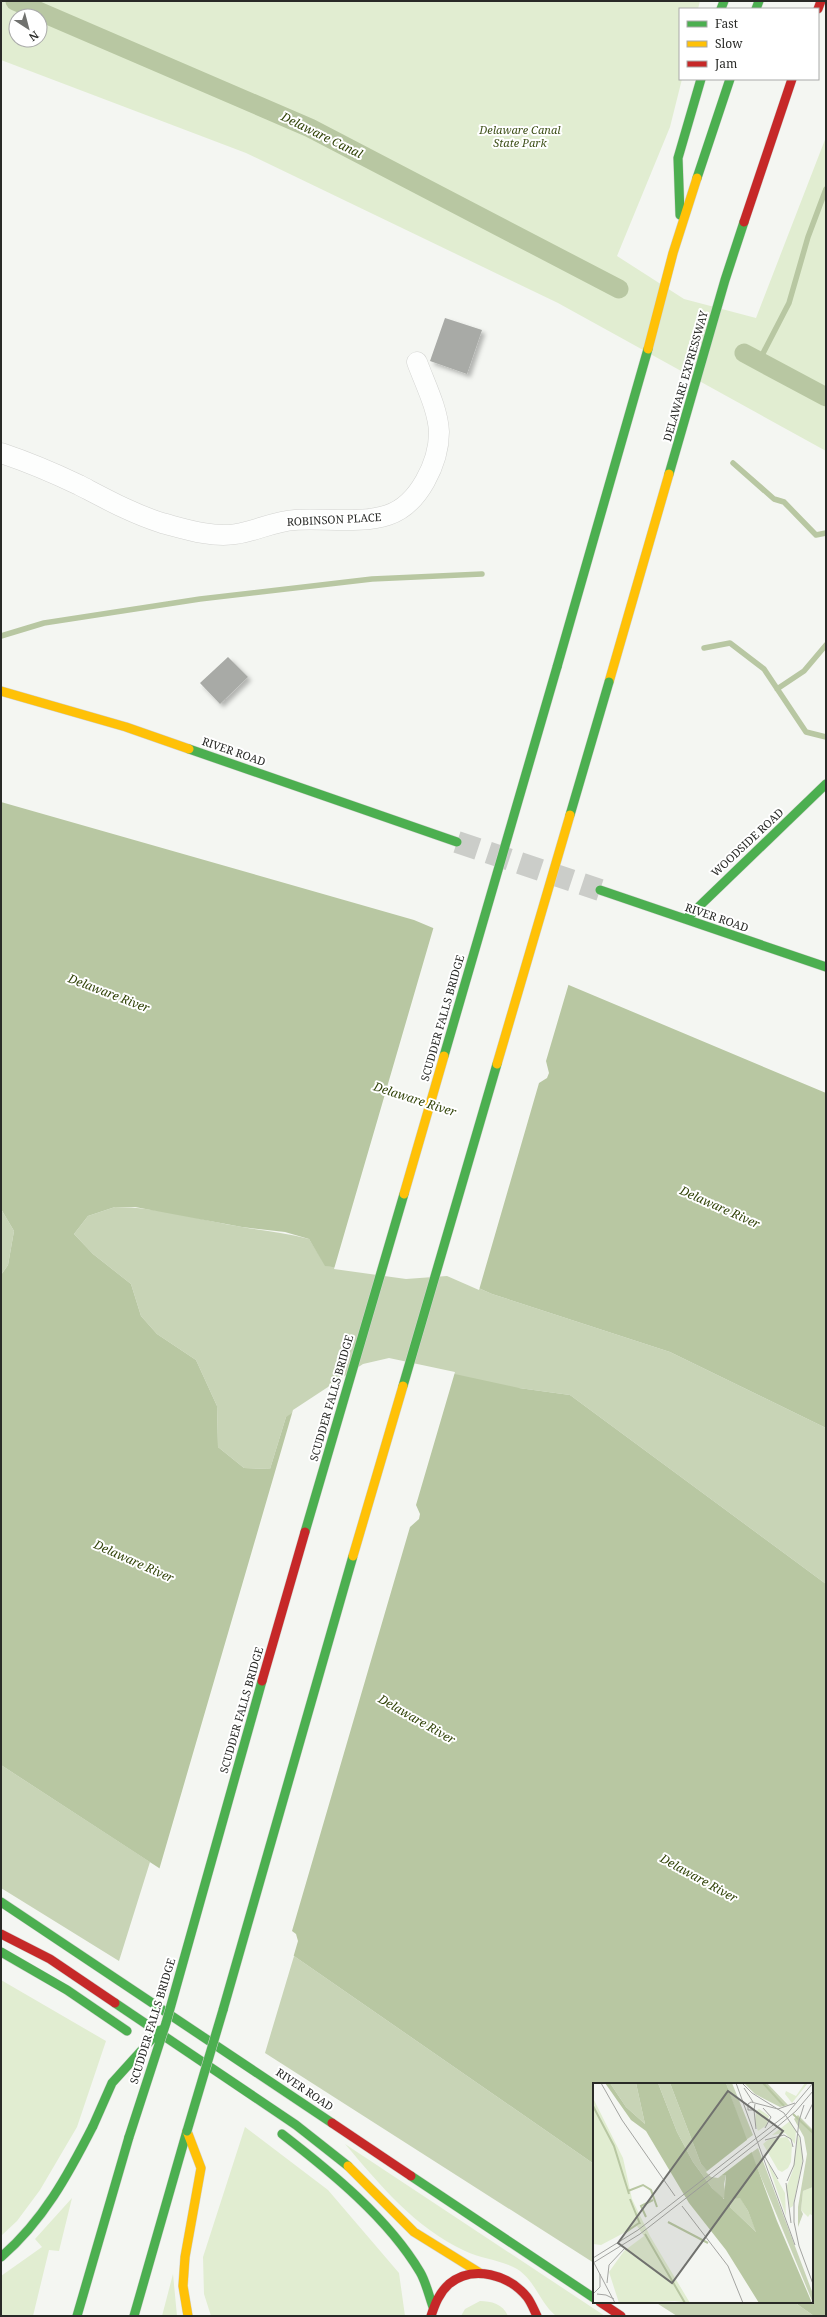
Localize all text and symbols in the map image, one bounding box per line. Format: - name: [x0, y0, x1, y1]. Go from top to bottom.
- north arrow: [8, 8, 48, 48]
- legend: [679, 8, 819, 80]
- text: Fast: [715, 15, 738, 32]
- text: N: [26, 28, 42, 45]
- text: Slow: [715, 35, 743, 52]
- text: Jam: [714, 55, 737, 72]
- water label: Delaware Canal: [278, 107, 366, 162]
- park label: Delaware Canal State Park: [478, 122, 561, 150]
- street label: DELAWARE EXPRESSWAY: [659, 309, 711, 443]
- street label: ROBINSON PLACE: [286, 509, 382, 529]
- street label: RIVER ROAD: [200, 733, 268, 769]
- street label: WOODSIDE ROAD: [707, 804, 787, 880]
- street label: RIVER ROAD: [683, 899, 751, 935]
- street label: SCUDDER FALLS BRIDGE: [417, 953, 467, 1083]
- water label: Delaware River: [65, 969, 153, 1016]
- water label: Delaware River: [371, 1077, 459, 1120]
- water label: Delaware River: [676, 1181, 763, 1232]
- street label: SCUDDER FALLS BRIDGE: [306, 1333, 356, 1463]
- water label: Delaware River: [90, 1535, 177, 1586]
- street label: SCUDDER FALLS BRIDGE: [216, 1645, 266, 1775]
- water label: Delaware River: [375, 1690, 459, 1748]
- water label: Delaware River: [656, 1849, 741, 1906]
- street label: SCUDDER FALLS BRIDGE: [126, 1956, 178, 2086]
- street label: RIVER ROAD: [273, 2064, 337, 2114]
- inset map: [593, 2083, 813, 2303]

